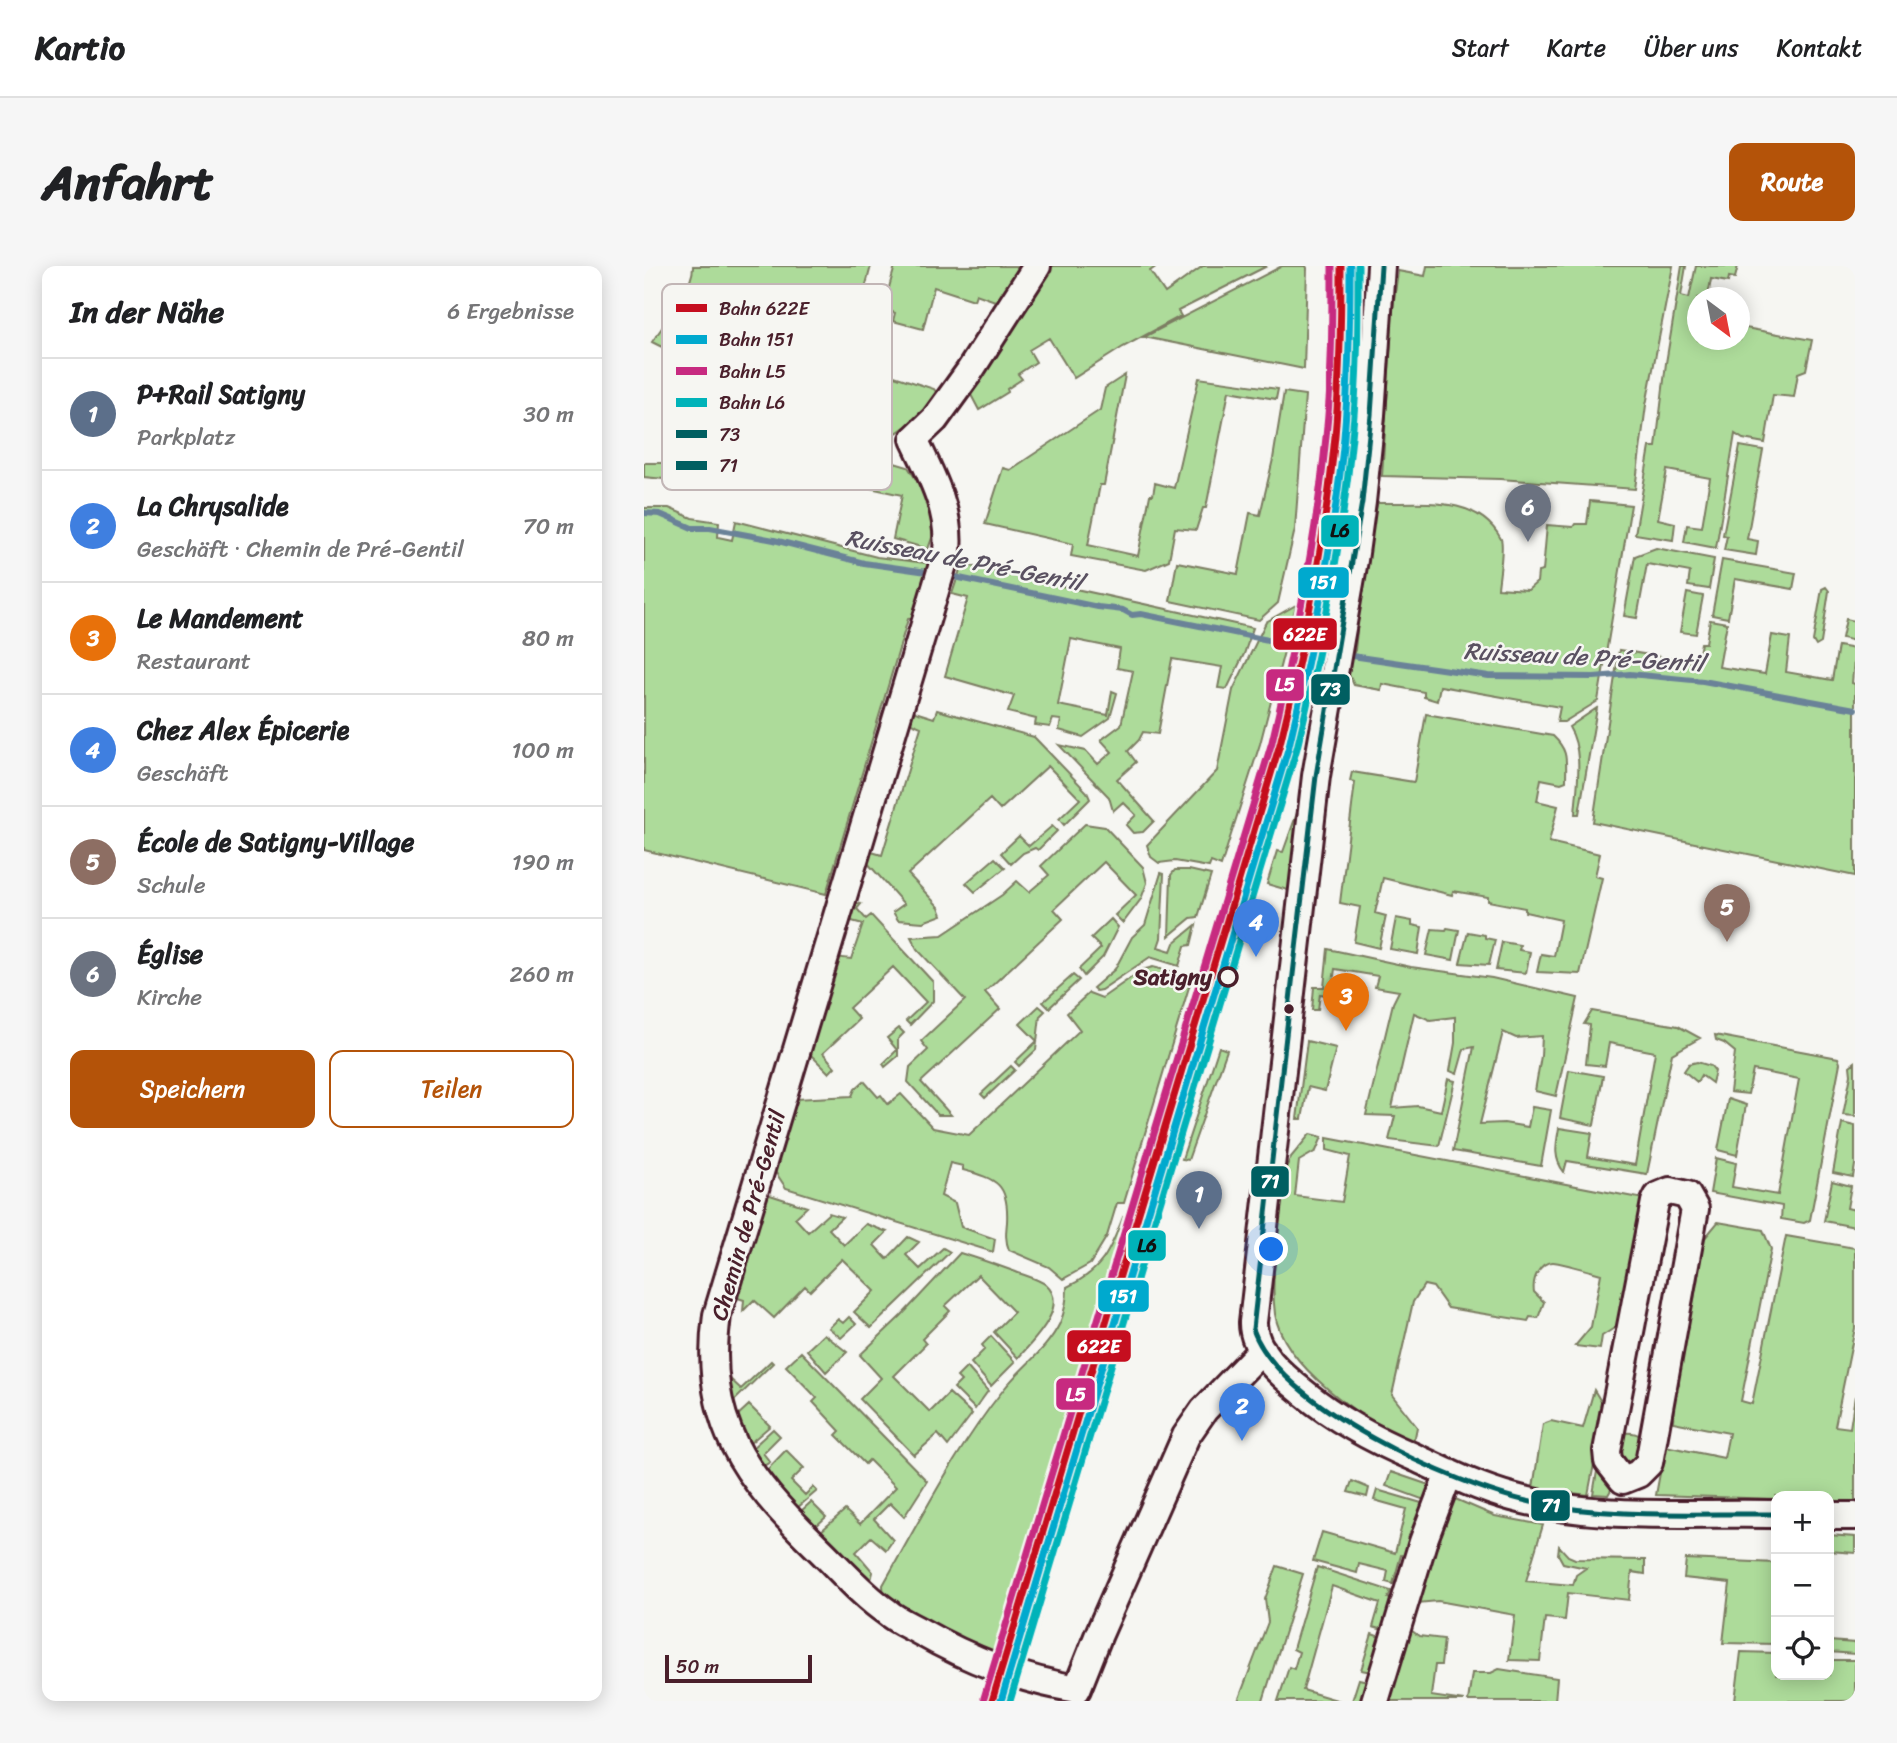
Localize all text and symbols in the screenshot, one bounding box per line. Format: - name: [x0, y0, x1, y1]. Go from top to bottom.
- text: Kartio: [35, 19, 125, 77]
- text: Start: [1452, 27, 1509, 69]
- text: Karte: [1547, 27, 1606, 69]
- text: Über uns: [1644, 27, 1739, 69]
- text: Kontakt: [1777, 27, 1862, 69]
- text: Anfahrt: [42, 139, 214, 226]
- button: Route: [1729, 143, 1855, 221]
- legend: [662, 284, 892, 490]
- text: In der Nähe: [70, 285, 224, 339]
- north arrow: [1687, 287, 1750, 350]
- text: 6 Ergebnisse: [447, 291, 574, 332]
- text: Bahn 622E: [719, 292, 810, 325]
- text: Bahn 151: [719, 323, 794, 356]
- text: Bahn L5: [719, 355, 786, 388]
- text: P+Rail Satigny: [137, 371, 305, 417]
- text: Bahn L6: [719, 386, 785, 419]
- text: 1: [88, 394, 98, 435]
- text: 30 m: [523, 394, 574, 435]
- text: Parkplatz: [137, 417, 235, 458]
- text: 73: [719, 418, 741, 451]
- text: 71: [719, 449, 738, 482]
- text: La Chrysalide: [137, 483, 288, 529]
- pin: 6: [1505, 484, 1551, 542]
- text: 2: [86, 506, 100, 547]
- text: 70 m: [523, 506, 574, 547]
- line badge: L6: [1320, 514, 1360, 548]
- text: L6: [1330, 514, 1350, 547]
- water label: Ruisseau de Pré-Gentil: [842, 516, 1091, 605]
- text: Geschäft · Chemin de Pré-Gentil: [137, 529, 464, 570]
- line badge: 151: [1297, 566, 1350, 599]
- text: 151: [1309, 566, 1337, 599]
- text: Le Mandement: [137, 595, 303, 641]
- line badge: 622E: [1272, 617, 1338, 651]
- text: 3: [87, 618, 99, 659]
- text: 80 m: [522, 618, 574, 659]
- text: 622E: [1282, 618, 1328, 651]
- water label: Ruisseau de Pré-Gentil: [1463, 630, 1710, 685]
- text: Restaurant: [137, 641, 251, 682]
- line badge: L5: [1265, 668, 1305, 702]
- text: L5: [1275, 668, 1296, 701]
- line badge: 73: [1310, 673, 1351, 706]
- text: 73: [1319, 673, 1341, 706]
- text: Chez Alex Épicerie: [137, 707, 349, 753]
- text: 4: [86, 730, 100, 771]
- text: 100 m: [511, 730, 574, 771]
- text: Geschäft: [137, 753, 228, 794]
- text: École de Satigny-Village: [137, 819, 414, 865]
- text: 5: [86, 842, 100, 883]
- text: 190 m: [512, 842, 574, 883]
- text: Schule: [137, 865, 206, 906]
- pin: 5: [1704, 884, 1750, 942]
- pin: 4: [1233, 899, 1279, 957]
- text: Église: [137, 931, 203, 977]
- text: 6: [86, 954, 100, 995]
- text: 260 m: [509, 954, 574, 995]
- place label: Satigny: [1133, 957, 1213, 998]
- marker: Satigny: [1218, 967, 1238, 987]
- pin: 3: [1323, 973, 1369, 1031]
- text: Kirche: [137, 977, 202, 1018]
- unlabelled marker: [1282, 1002, 1296, 1016]
- button: Speichern: [70, 1050, 315, 1128]
- button: Teilen: [329, 1050, 574, 1128]
- street label: Chemin de Pré-Gentil: [699, 1105, 798, 1325]
- line badge: 71: [1250, 1165, 1290, 1198]
- text: 71: [1260, 1165, 1280, 1198]
- pin: 1: [1176, 1171, 1222, 1229]
- line badge: L6: [1127, 1229, 1167, 1262]
- text: L6: [1137, 1229, 1157, 1262]
- your location: [1254, 1232, 1288, 1266]
- line badge: 151: [1097, 1279, 1150, 1313]
- text: 151: [1109, 1280, 1137, 1313]
- line badge: 622E: [1066, 1329, 1132, 1363]
- text: 622E: [1076, 1330, 1122, 1363]
- line badge: L5: [1055, 1377, 1096, 1411]
- text: L5: [1066, 1378, 1087, 1411]
- pin: 2: [1219, 1383, 1265, 1441]
- line badge: 71: [1530, 1489, 1571, 1522]
- text: 71: [1541, 1489, 1561, 1522]
- map controls: [1771, 1491, 1834, 1680]
- button: +: [1771, 1491, 1834, 1554]
- button: −: [1771, 1554, 1834, 1617]
- button: locate: [1771, 1617, 1834, 1680]
- text: 50 m: [676, 1650, 719, 1683]
- scale bar: [665, 1652, 812, 1684]

